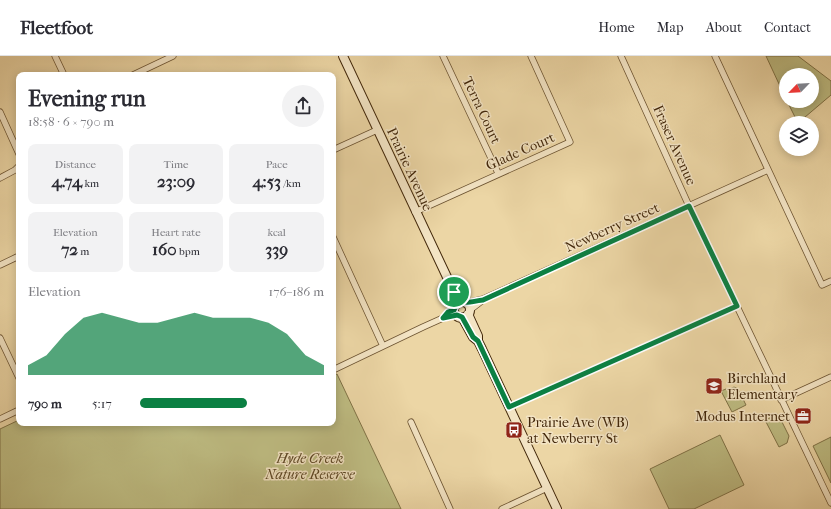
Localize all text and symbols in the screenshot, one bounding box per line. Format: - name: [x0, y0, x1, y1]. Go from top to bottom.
- text: Fleetfoot: [20, 17, 93, 39]
- text: Home: [598, 19, 635, 36]
- text: Map: [657, 19, 684, 36]
- text: About: [706, 19, 742, 36]
- text: Contact: [764, 19, 811, 36]
- north arrow: [779, 68, 819, 108]
- map controls: [779, 68, 819, 156]
- street label: Terra Court: [459, 74, 504, 146]
- button: share: [282, 85, 324, 127]
- text: Evening run: [28, 86, 146, 112]
- street label: Fraser Avenue: [649, 102, 700, 188]
- text: 18:58 · 6 × 790 m: [28, 114, 114, 129]
- button: layers: [779, 116, 819, 156]
- street label: Prairie Avenue: [383, 125, 436, 214]
- street label: Glade Court: [483, 129, 557, 174]
- text: Distance: [55, 158, 96, 171]
- text: Time: [163, 158, 188, 171]
- text: Pace: [266, 158, 288, 171]
- text: 4.74: [51, 171, 82, 191]
- text: 23:09: [157, 171, 195, 191]
- text: 4:53: [252, 171, 281, 191]
- text: km: [82, 177, 99, 190]
- text: /km: [281, 177, 301, 190]
- street label: Newberry Street: [563, 199, 662, 256]
- text: Elevation: [53, 226, 98, 239]
- text: Heart rate: [151, 226, 201, 239]
- text: kcal: [267, 226, 286, 239]
- text: 72: [61, 239, 78, 259]
- text: 160: [152, 239, 177, 259]
- text: 339: [265, 239, 288, 259]
- text: m: [78, 245, 90, 258]
- text: bpm: [177, 245, 200, 258]
- pin: [437, 275, 471, 309]
- icon: arrive: [443, 281, 465, 303]
- text: Elevation: [28, 284, 81, 299]
- text: 176–186 m: [269, 284, 324, 299]
- place label: Birchland Elementary: [727, 370, 798, 403]
- school or university icon: Birchland Elementary: [704, 376, 724, 396]
- text: 790 m: [28, 396, 62, 411]
- text: 5:17: [92, 396, 112, 411]
- office icon: Modus Internet: [793, 406, 813, 426]
- place label: Modus Internet: [695, 408, 790, 425]
- place label: Prairie Ave (WB) at Newberry St: [527, 414, 629, 447]
- bus stop icon: Prairie Ave (WB) at Newberry St: [504, 420, 524, 440]
- park label: Hyde Creek Nature Reserve: [264, 450, 355, 483]

